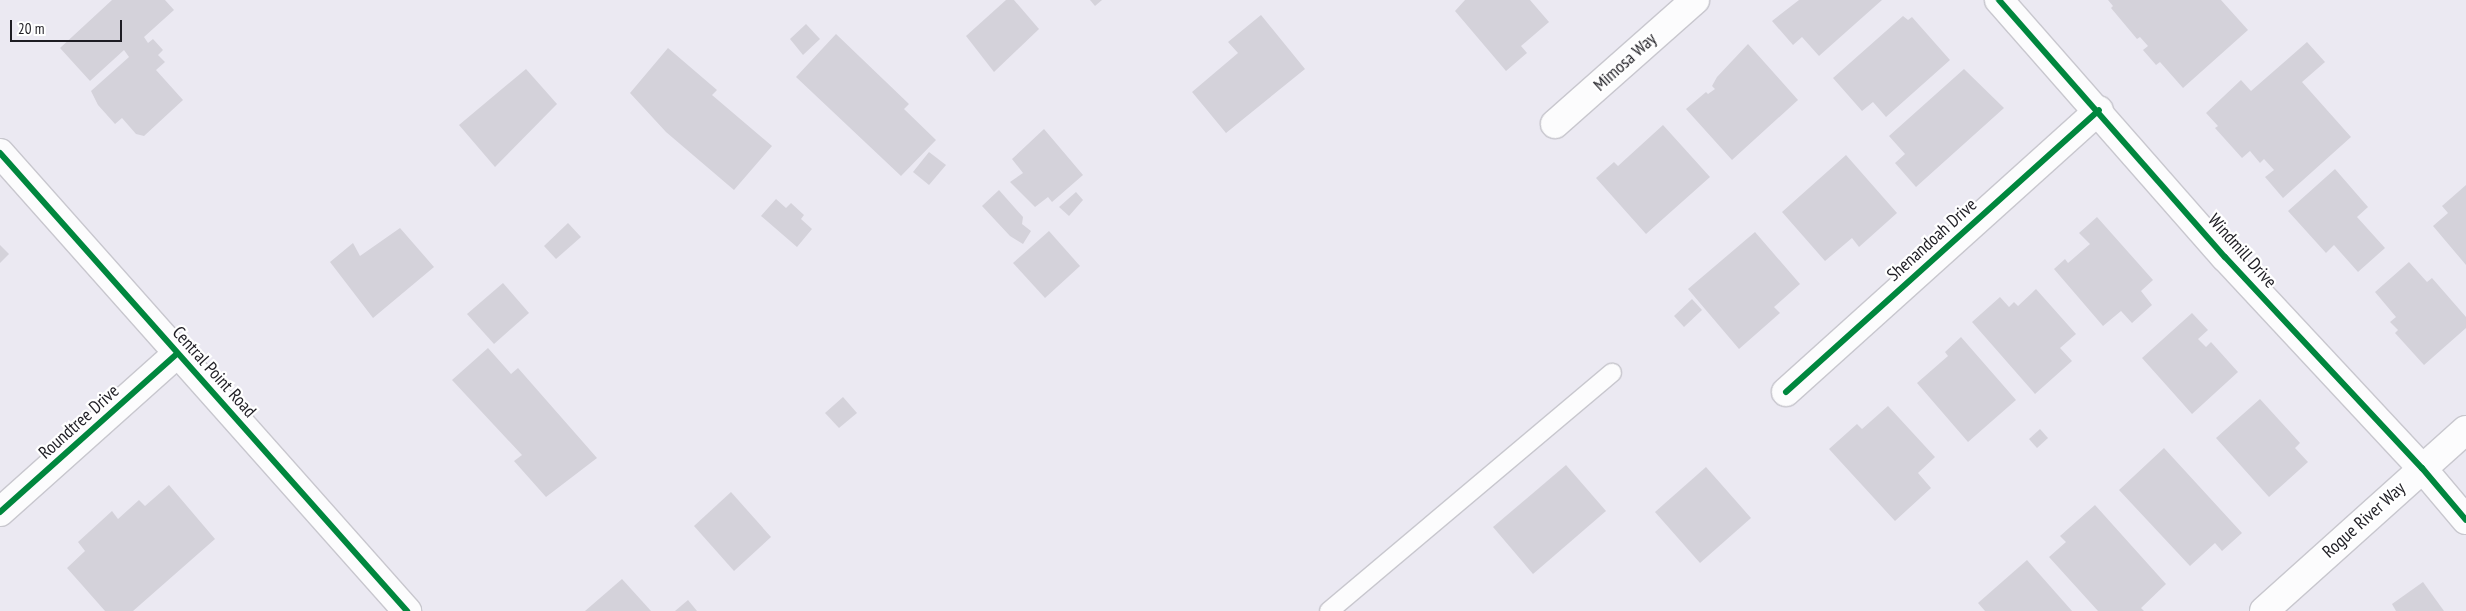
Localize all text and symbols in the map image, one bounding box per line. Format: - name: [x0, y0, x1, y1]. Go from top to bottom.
- scale bar: [12, 10, 125, 42]
- text: 20 m: [18, 19, 44, 38]
- street label: Mimosa Way: [1589, 28, 1661, 96]
- street label: Shenandoah Drive: [1883, 194, 1981, 286]
- street label: Windmill Drive: [2203, 210, 2281, 292]
- street label: Central Point Road: [168, 322, 260, 422]
- street label: Roundtree Drive: [34, 380, 124, 464]
- street label: Rogue River Way: [2318, 477, 2410, 563]

